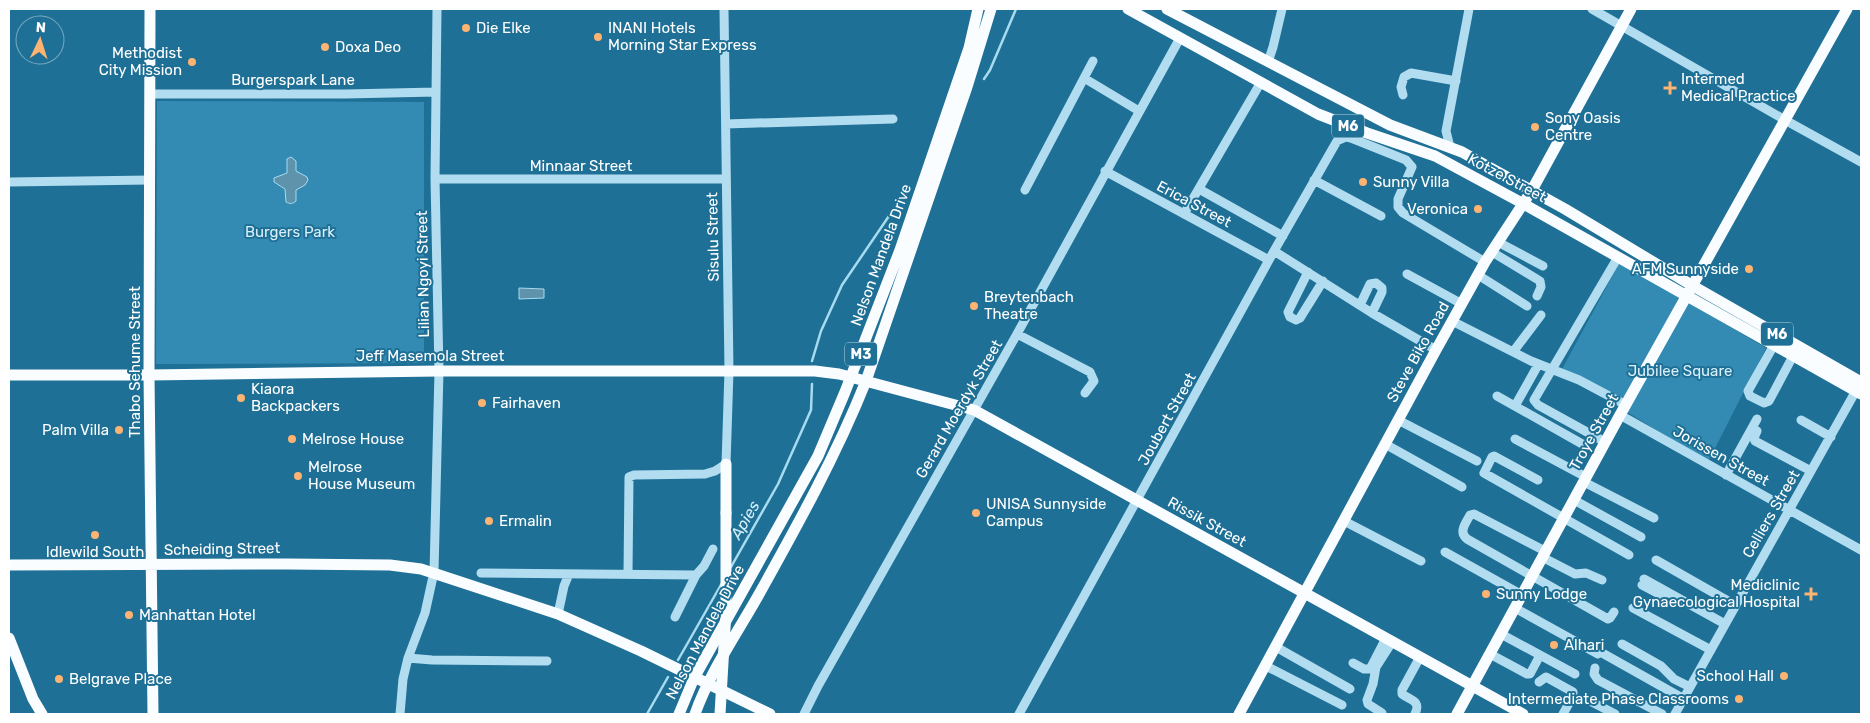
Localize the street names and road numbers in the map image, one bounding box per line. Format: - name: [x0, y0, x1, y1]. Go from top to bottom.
- street label: Burgerspark Lane: [231, 71, 355, 89]
- road number: M6: [1332, 114, 1364, 138]
- street label: Kotze Street: [1465, 150, 1549, 206]
- street label: Minnaar Street: [530, 157, 632, 175]
- street label: Erica Street: [1154, 177, 1235, 231]
- street label: Nelson Mandela Drive: [847, 182, 915, 328]
- street label: Sisulu Street: [703, 192, 723, 282]
- street label: Lilian Ngoyi Street: [413, 210, 433, 338]
- street label: Thabo Sehume Street: [126, 286, 144, 438]
- street label: Steve Biko Road: [1383, 299, 1453, 405]
- road number: M6: [1761, 322, 1793, 346]
- street label: Gerard Moerdyk Street: [912, 336, 1006, 481]
- road number: M3: [845, 342, 877, 366]
- street label: Jeff Masemola Street: [356, 347, 504, 365]
- street label: Joubert Street: [1134, 369, 1200, 468]
- street label: Troye Street: [1566, 390, 1622, 473]
- street label: Jorissen Street: [1670, 422, 1772, 490]
- street label: Celliers Street: [1739, 467, 1803, 561]
- street label: Rissik Street: [1165, 493, 1250, 551]
- street label: Scheiding Street: [164, 539, 280, 559]
- street label: Nelson Mandela Drive: [662, 562, 748, 702]

